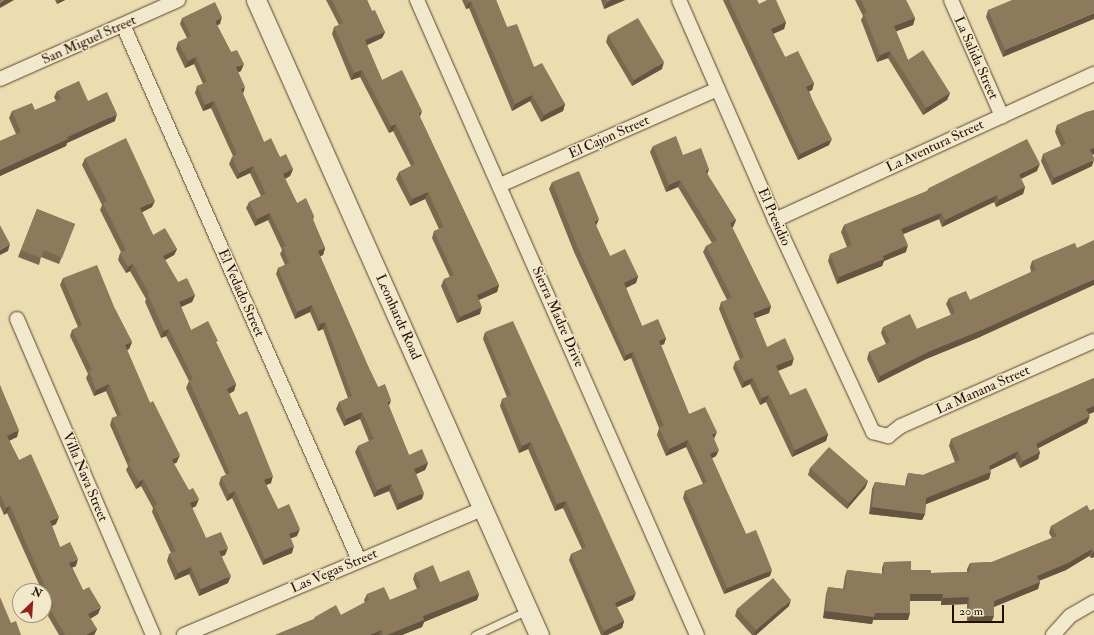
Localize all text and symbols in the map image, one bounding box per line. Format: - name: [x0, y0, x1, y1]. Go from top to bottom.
- street label: San Miguel Street: [39, 12, 139, 68]
- street label: La Salida Street: [950, 14, 1002, 102]
- street label: El Cajon Street: [566, 112, 652, 162]
- street label: La Aventura Street: [884, 116, 986, 176]
- street label: El Presidio: [754, 186, 794, 248]
- street label: El Vedado Street: [214, 247, 268, 339]
- street label: Sierra Madre Drive: [528, 264, 588, 370]
- street label: Leonhardt Road: [372, 272, 424, 362]
- street label: La Manana Street: [934, 362, 1032, 418]
- street label: Villa Nava Street: [59, 430, 111, 524]
- street label: Las Vegas Street: [288, 545, 380, 597]
- north arrow: [12, 583, 52, 623]
- text: N: [30, 585, 44, 601]
- scale bar: [954, 597, 1006, 623]
- text: 20 m: [959, 604, 983, 619]

